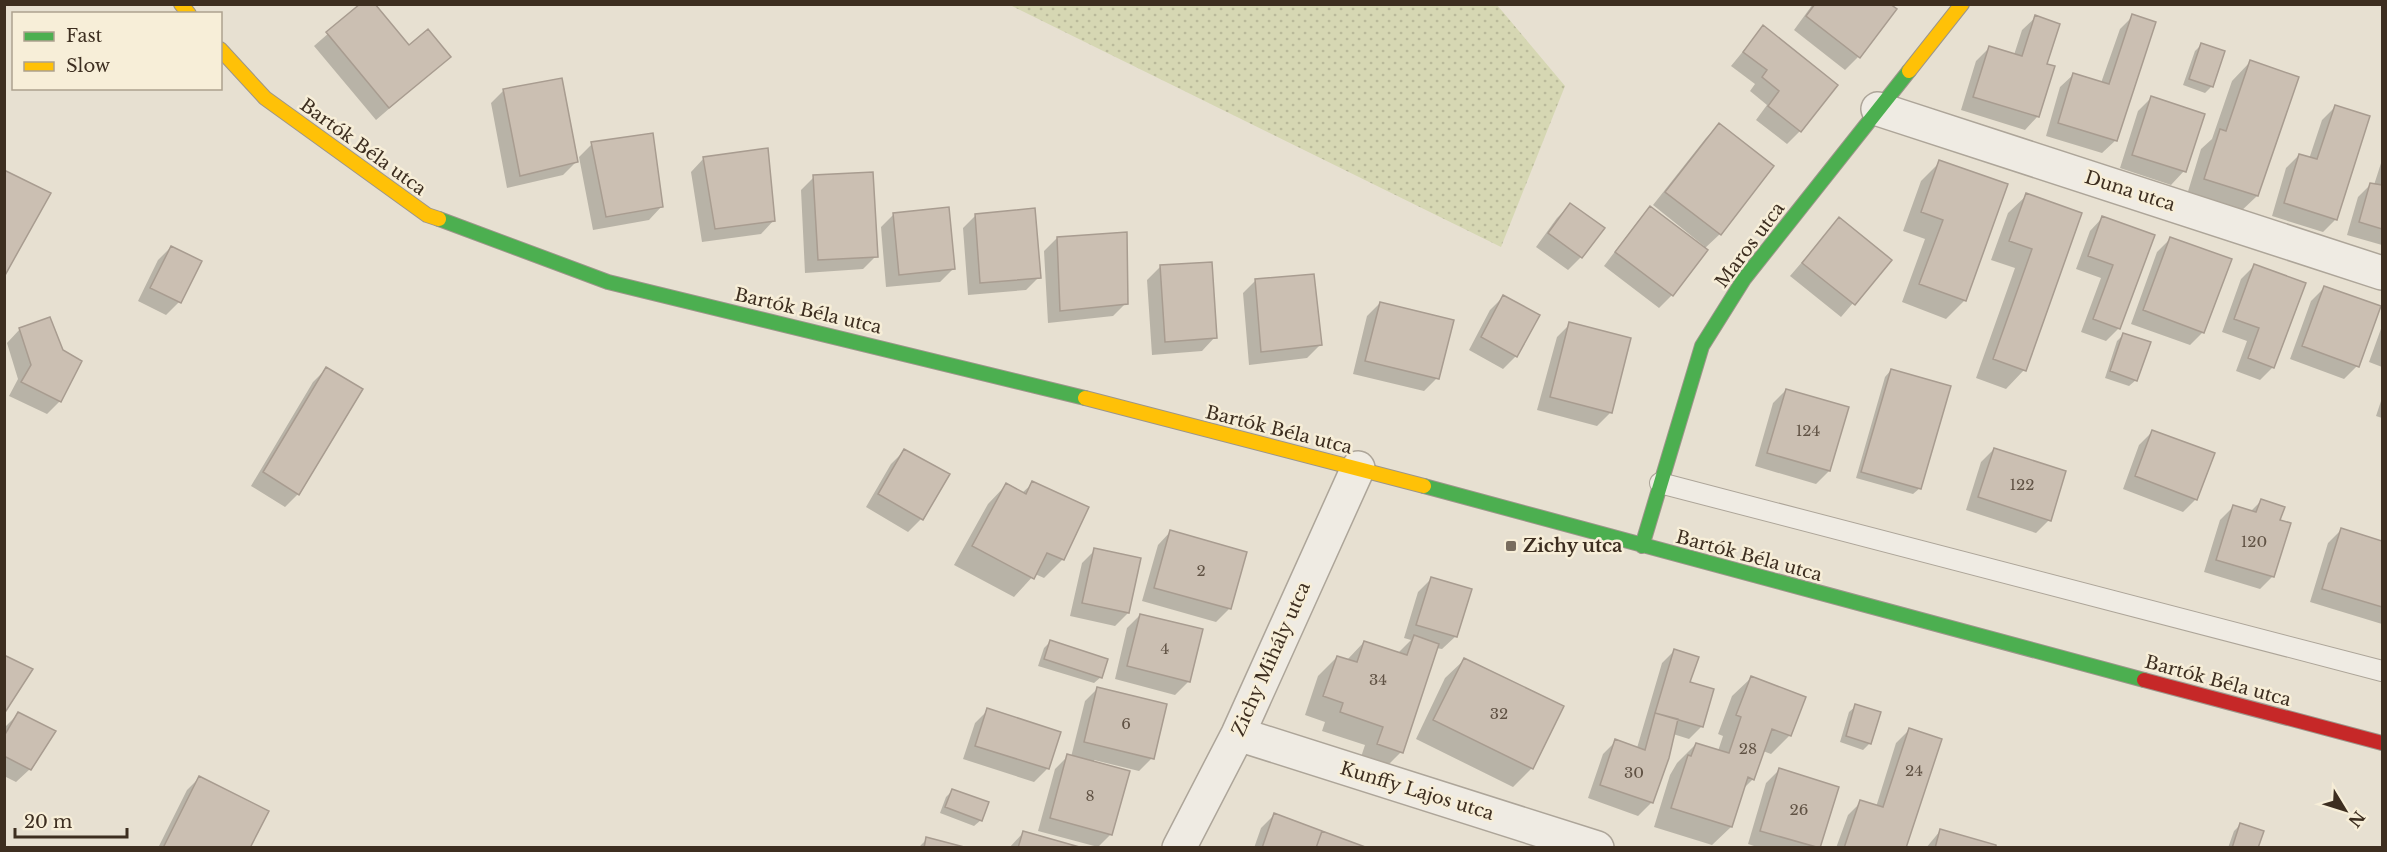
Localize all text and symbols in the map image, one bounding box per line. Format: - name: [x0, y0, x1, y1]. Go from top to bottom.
- legend: [12, 12, 222, 90]
- text: Fast: [66, 25, 103, 47]
- text: Slow: [66, 55, 111, 77]
- street label: Bartók Béla utca: [296, 94, 430, 200]
- street label: Duna utca: [2082, 166, 2178, 216]
- street label: Maros utca: [1711, 198, 1789, 292]
- street label: Bartók Béla utca: [732, 283, 884, 339]
- street label: Bartók Béla utca: [1203, 401, 1355, 459]
- house number: 124: [1796, 421, 1820, 440]
- house number: 122: [2009, 475, 2035, 494]
- street label: Bartók Béla utca: [1674, 526, 1824, 586]
- house number: 120: [2241, 532, 2267, 551]
- place label: Zichy utca: [1523, 535, 1623, 557]
- marker: Zichy utca: [1504, 539, 1518, 553]
- house number: 2: [1196, 561, 1206, 580]
- street label: Zichy Mihály utca: [1227, 579, 1315, 739]
- house number: 4: [1161, 639, 1169, 658]
- street label: Bartók Béla utca: [2143, 651, 2293, 711]
- house number: 34: [1369, 670, 1387, 689]
- house number: 32: [1490, 704, 1508, 723]
- house number: 6: [1121, 714, 1131, 733]
- house number: 28: [1739, 739, 1757, 758]
- street label: Kunffy Lajos utca: [1337, 757, 1497, 825]
- house number: 24: [1905, 761, 1923, 780]
- house number: 30: [1624, 763, 1644, 782]
- north arrow: [2315, 780, 2375, 840]
- house number: 8: [1085, 786, 1095, 805]
- house number: 26: [1790, 800, 1808, 819]
- scale bar: [15, 801, 128, 839]
- text: N: [2344, 807, 2369, 831]
- text: 20 m: [24, 811, 72, 833]

